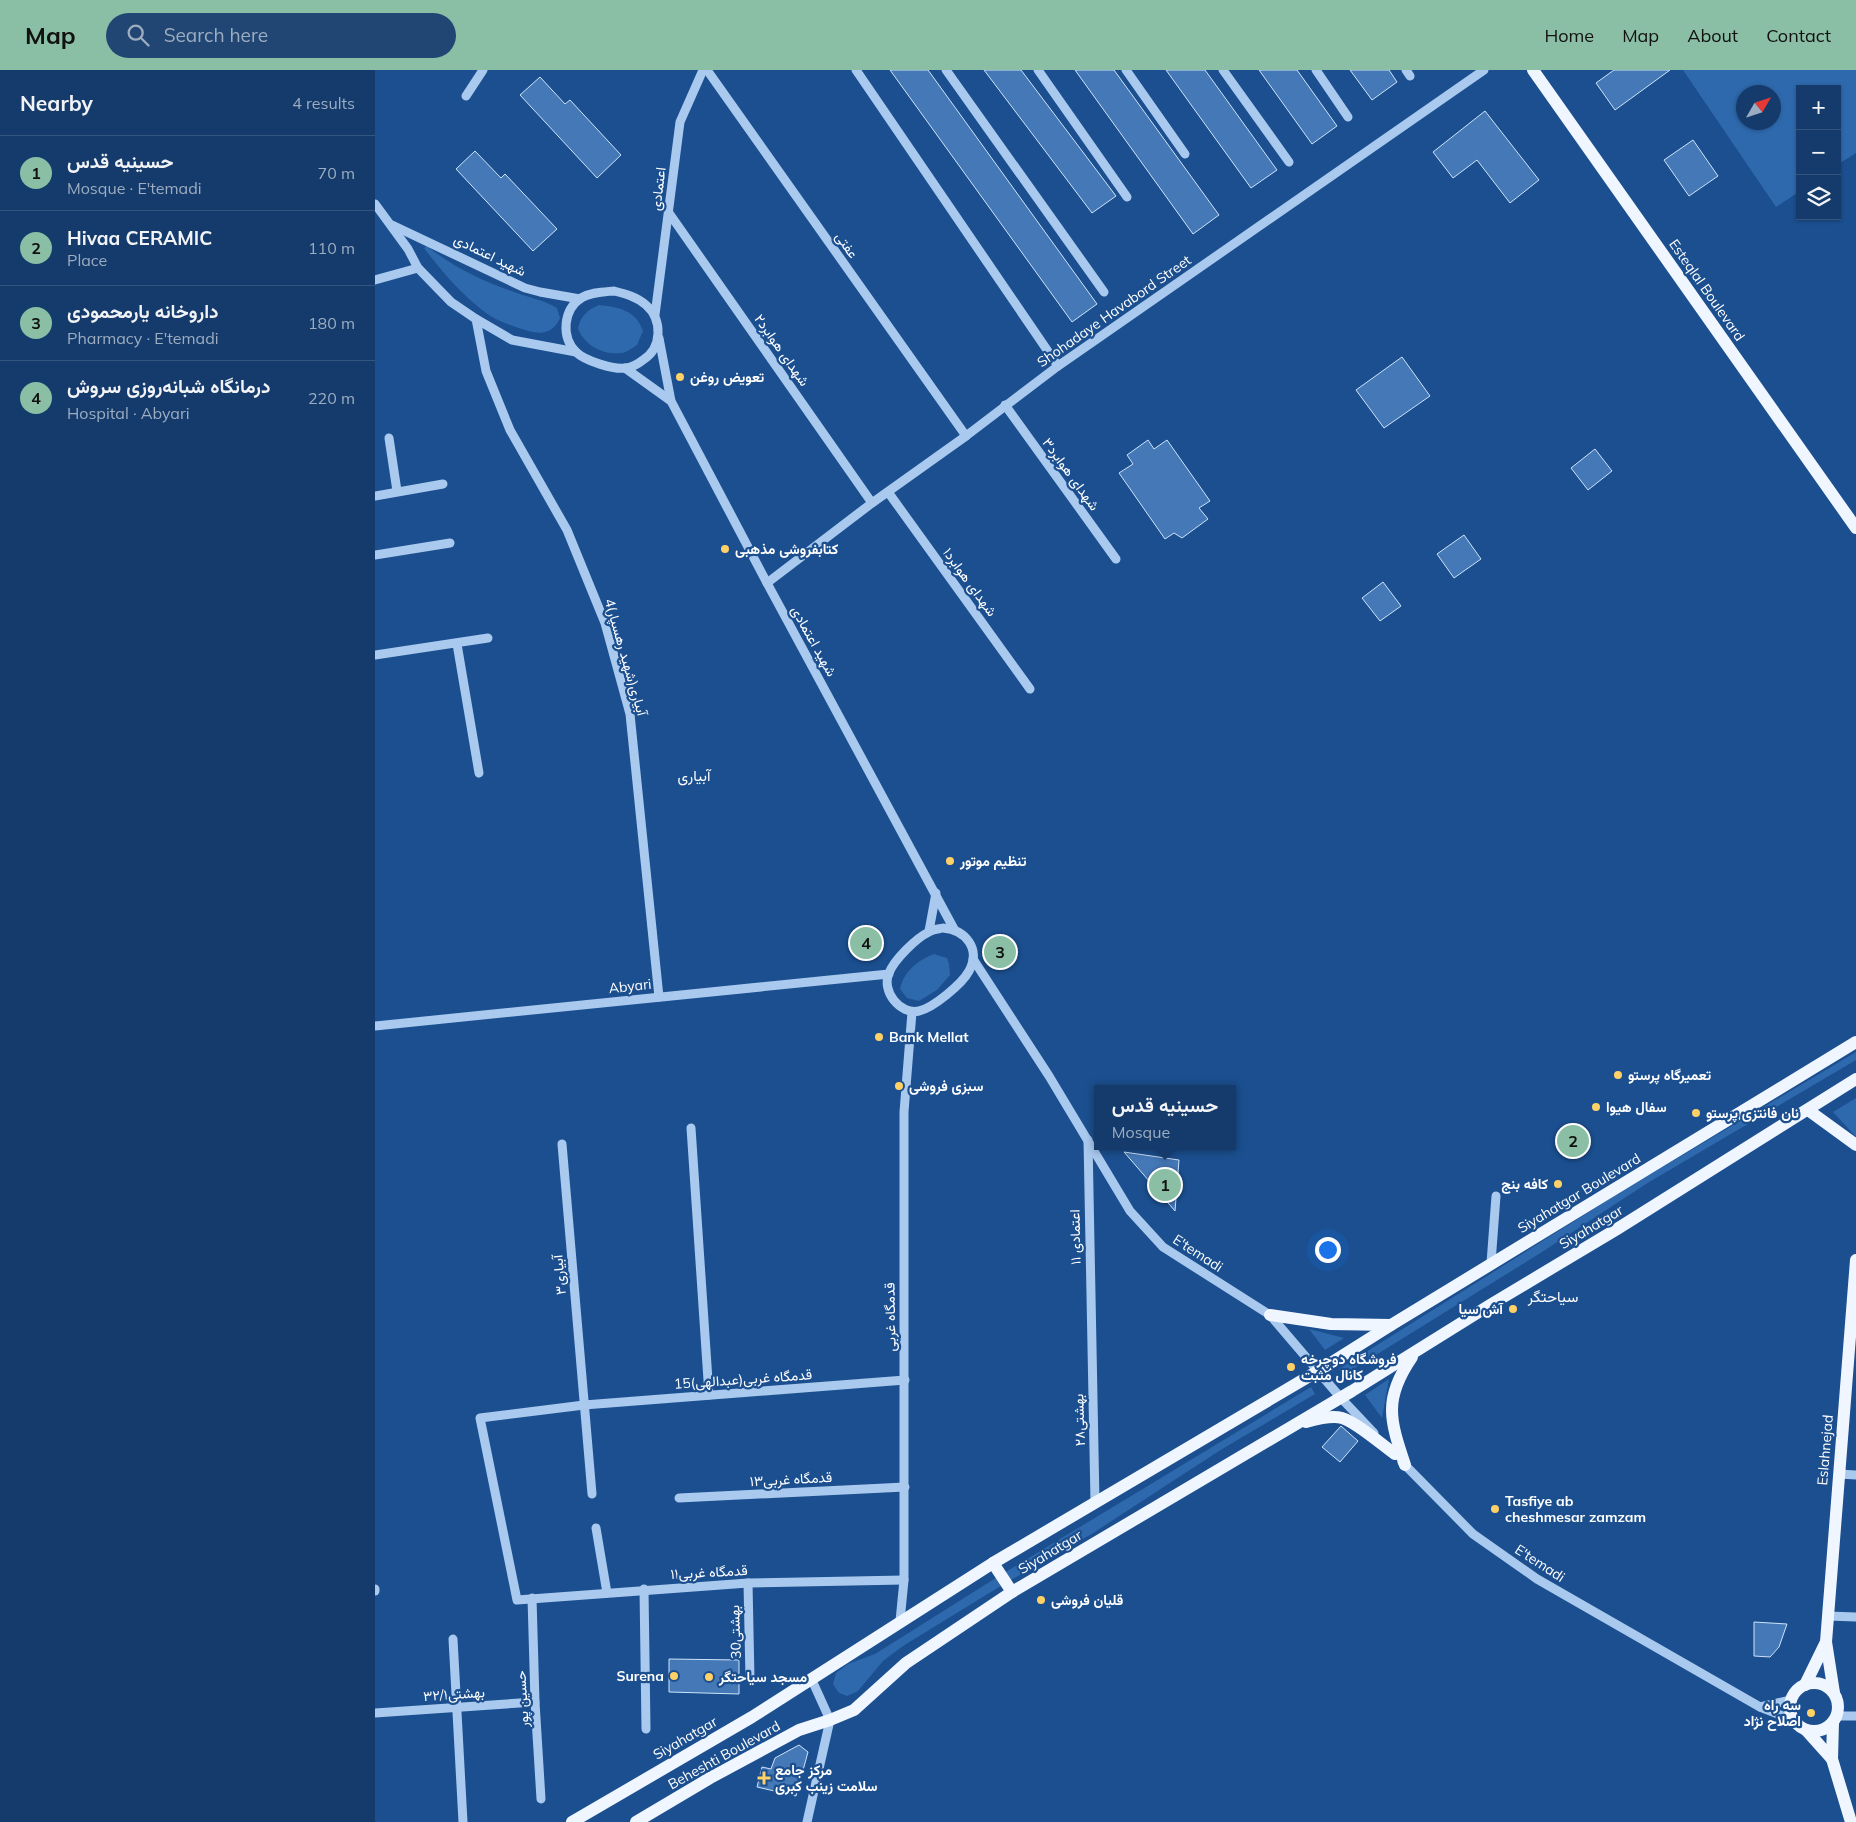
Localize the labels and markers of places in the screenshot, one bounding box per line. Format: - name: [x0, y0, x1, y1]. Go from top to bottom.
- place label: تعویض روغن: [690, 368, 765, 386]
- marker: تعویض روغن: [674, 371, 686, 383]
- place label: کتابفروشی مذهبی: [735, 540, 838, 558]
- marker: کتابفروشی مذهبی: [719, 543, 731, 555]
- place label: تنظیم موتور: [959, 852, 1027, 870]
- marker: تنظیم موتور: [944, 855, 956, 867]
- pin: 4: [850, 924, 882, 962]
- pin: 3: [984, 933, 1016, 971]
- place label: Bank Mellat: [889, 1028, 969, 1046]
- marker: Bank Mellat: [873, 1031, 885, 1043]
- place label: تعمیرگاه پرستو: [1628, 1066, 1712, 1085]
- marker: تعمیرگاه پرستو: [1612, 1069, 1624, 1081]
- place label: سبزی فروشی: [909, 1077, 983, 1095]
- marker: سبزی فروشی: [893, 1080, 905, 1092]
- place label: سفال هیوا: [1606, 1098, 1667, 1116]
- marker: سفال هیوا: [1590, 1101, 1602, 1113]
- place label: نان فانتزی پرستو: [1706, 1104, 1799, 1123]
- marker: نان فانتزی پرستو: [1690, 1107, 1702, 1119]
- pin: 2: [1557, 1122, 1589, 1160]
- pin: 1: [1149, 1166, 1181, 1204]
- place label: کافه بنج: [1501, 1175, 1548, 1194]
- marker: کافه بنج: [1552, 1178, 1564, 1190]
- place label: آش سیا: [1459, 1300, 1504, 1318]
- marker: آش سیا: [1507, 1303, 1519, 1315]
- place label: فروشگاه دوچرخه کانال مثبت: [1301, 1350, 1397, 1384]
- marker: فروشگاه دوچرخه کانال مثبت: [1285, 1361, 1297, 1373]
- place label: Tasfiye ab cheshmesar zamzam: [1505, 1492, 1646, 1526]
- marker: Tasfiye ab cheshmesar zamzam: [1489, 1503, 1501, 1515]
- place label: قلیان فروشی: [1051, 1591, 1123, 1609]
- marker: قلیان فروشی: [1035, 1594, 1047, 1606]
- place label: Surena: [616, 1667, 664, 1685]
- place label: مسجد سیاحتگر: [718, 1668, 807, 1686]
- marker: Surena: [668, 1670, 680, 1682]
- marker: مسجد سیاحتگر: [703, 1671, 715, 1683]
- place label: سه راه اصلاح نژاد: [1744, 1696, 1801, 1731]
- marker: سه راه اصلاح نژاد: [1805, 1707, 1817, 1719]
- place label: مرکز جامع سلامت زینب کبری: [775, 1761, 877, 1795]
- marker: مرکز جامع سلامت زینب کبری: [757, 1771, 771, 1785]

